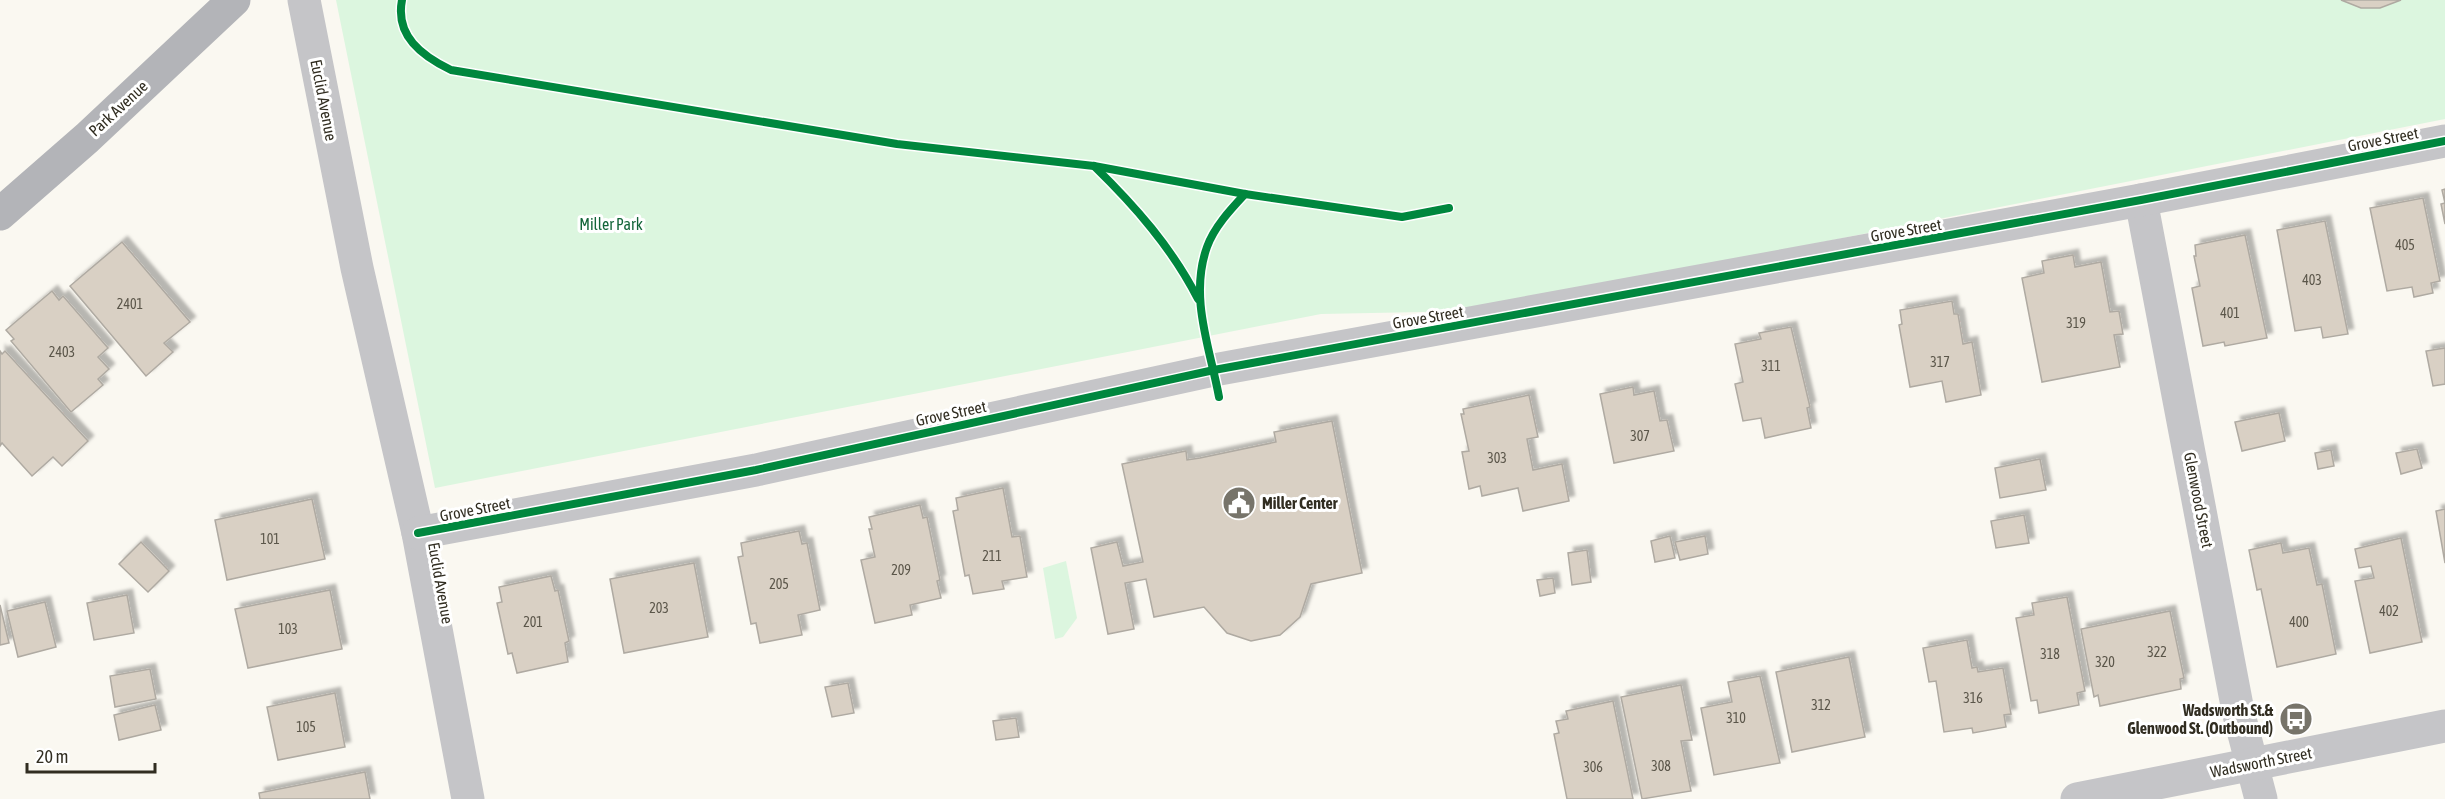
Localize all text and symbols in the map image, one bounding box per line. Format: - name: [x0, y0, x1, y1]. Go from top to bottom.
- street label: Euclid Avenue: [307, 58, 341, 142]
- street label: Park Avenue: [85, 76, 151, 140]
- street label: Grove Street: [2346, 123, 2420, 155]
- park label: Miller Park: [579, 215, 643, 233]
- street label: Grove Street: [1869, 215, 1943, 245]
- house number: 405: [2395, 237, 2415, 253]
- house number: 403: [2302, 272, 2322, 288]
- house number: 2401: [117, 296, 143, 312]
- street label: Grove Street: [1391, 302, 1465, 332]
- house number: 401: [2220, 305, 2240, 321]
- house number: 319: [2066, 315, 2086, 331]
- house number: 2403: [49, 344, 75, 360]
- house number: 317: [1930, 354, 1950, 370]
- house number: 311: [1761, 358, 1781, 374]
- street label: Grove Street: [914, 397, 988, 429]
- house number: 307: [1630, 428, 1650, 444]
- house number: 303: [1487, 450, 1507, 466]
- street label: Glenwood Street: [2181, 451, 2217, 550]
- public building icon: Miller Center: [1221, 485, 1257, 521]
- street label: Grove Street: [438, 493, 512, 525]
- place label: Miller Center: [1262, 494, 1338, 512]
- house number: 101: [260, 531, 280, 547]
- street label: Euclid Avenue: [425, 541, 457, 625]
- house number: 211: [982, 548, 1002, 564]
- house number: 209: [891, 562, 911, 578]
- house number: 205: [769, 576, 789, 592]
- house number: 203: [649, 600, 669, 616]
- house number: 402: [2379, 603, 2399, 619]
- house number: 201: [523, 614, 543, 630]
- house number: 400: [2289, 614, 2309, 630]
- house number: 103: [278, 621, 298, 637]
- house number: 322: [2147, 644, 2167, 660]
- house number: 318: [2040, 646, 2060, 662]
- house number: 320: [2095, 654, 2115, 670]
- house number: 316: [1963, 690, 1983, 706]
- house number: 312: [1811, 697, 1831, 713]
- place label: Wadsworth St.& Glenwood St. (Outbound): [2127, 701, 2274, 737]
- bus stop icon: Wadsworth St.& Glenwood St. (Outbound): [2278, 701, 2314, 737]
- house number: 310: [1726, 710, 1746, 726]
- house number: 105: [296, 719, 316, 735]
- scale bar: [27, 736, 154, 774]
- street label: Wadsworth Street: [2209, 743, 2314, 781]
- text: 20 m: [36, 746, 68, 767]
- house number: 308: [1651, 758, 1671, 774]
- house number: 306: [1583, 759, 1603, 775]

